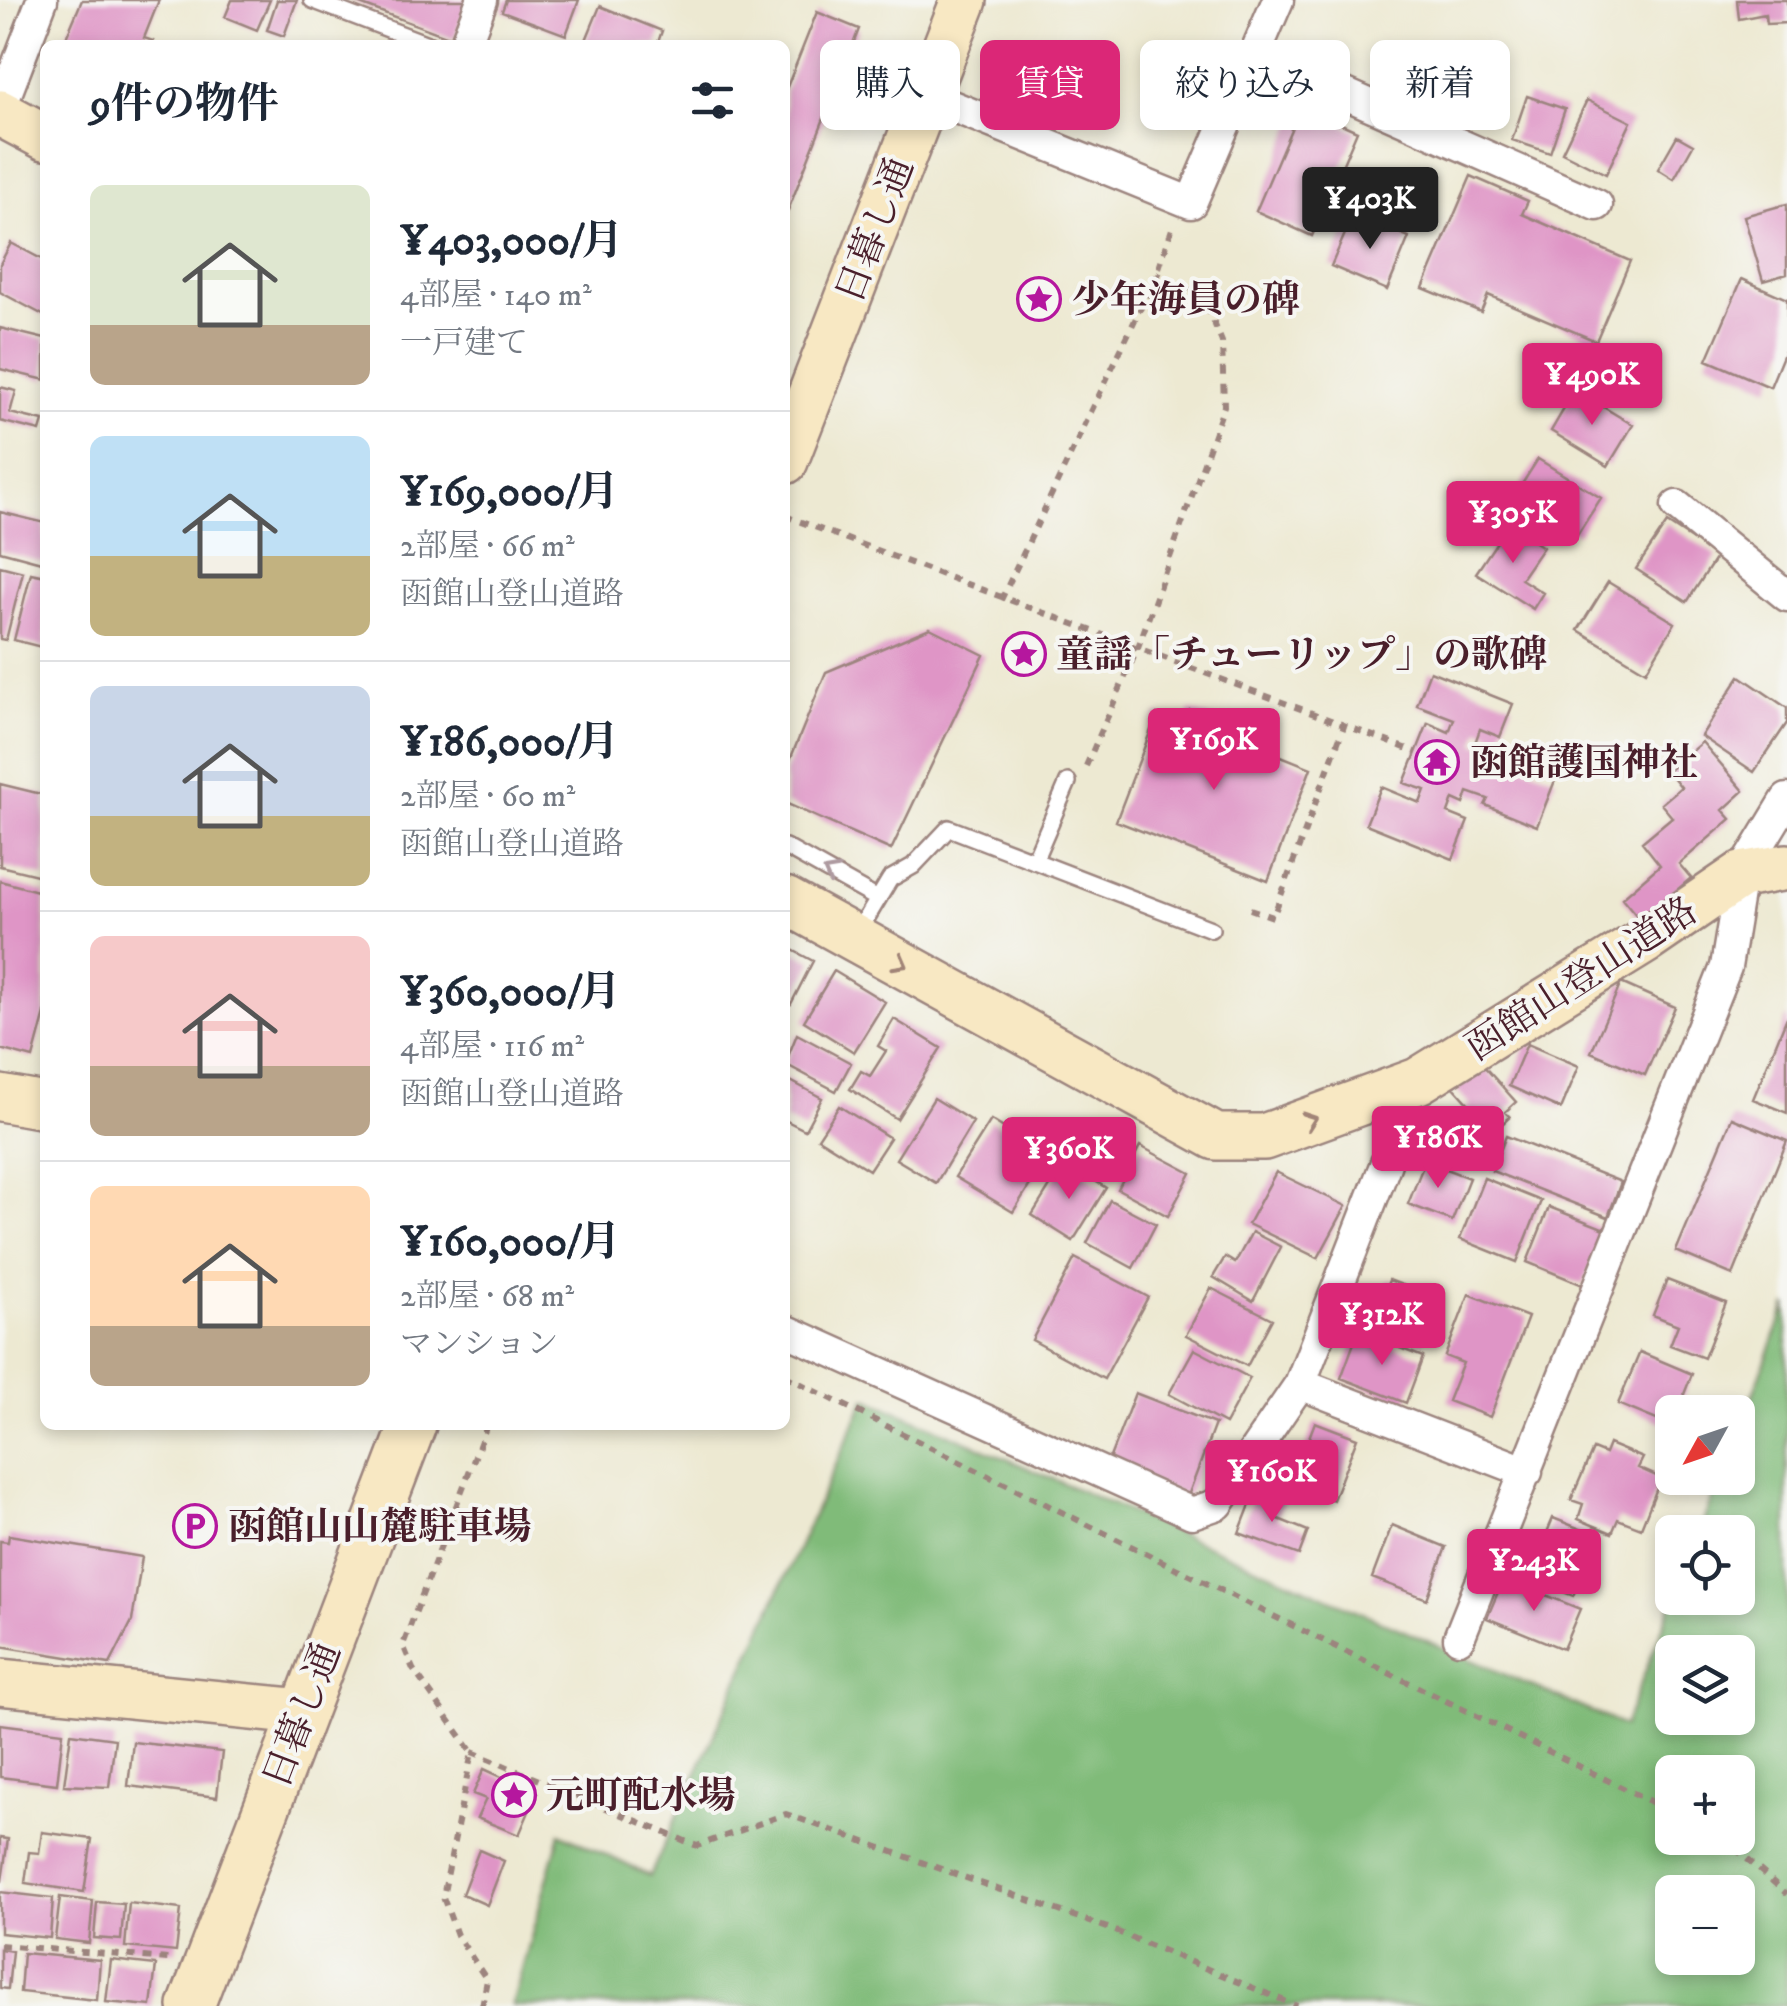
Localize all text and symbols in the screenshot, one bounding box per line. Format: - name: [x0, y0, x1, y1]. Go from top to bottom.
- chip: 購入: [820, 40, 960, 130]
- chip: 賃貸: [980, 40, 1120, 130]
- chip: 絞り込み: [1140, 40, 1350, 130]
- chip: 新着: [1370, 40, 1510, 130]
- icon: filters: [685, 73, 740, 128]
- text: 9件の物件: [90, 79, 279, 131]
- street label: 日暮し通: [826, 151, 926, 310]
- pin: ¥403K: [1300, 167, 1440, 252]
- text: ¥403K: [1324, 179, 1416, 219]
- text: ¥403,000/月: [400, 216, 623, 268]
- icon: home: [170, 225, 290, 345]
- text: 4部屋 · 140 m²: [400, 276, 592, 316]
- place icon: 少年海員の碑: [1016, 276, 1062, 322]
- place label: 少年海員の碑: [1072, 277, 1300, 325]
- text: 一戸建て: [400, 324, 528, 364]
- pin: ¥490K: [1522, 343, 1662, 428]
- text: ¥490K: [1544, 355, 1640, 395]
- text: ¥169,000/月: [400, 467, 619, 519]
- icon: home: [170, 476, 290, 596]
- pin: ¥305K: [1443, 481, 1583, 566]
- text: ¥305K: [1468, 493, 1558, 533]
- text: 2部屋 · 66 m²: [400, 527, 575, 567]
- text: 函館山登山道路: [400, 575, 624, 615]
- place icon: 童謡「チューリップ」の歌碑: [1001, 631, 1047, 677]
- place label: 童謡「チューリップ」の歌碑: [1056, 632, 1547, 680]
- pin: ¥169K: [1144, 708, 1284, 793]
- text: ¥186,000/月: [400, 717, 619, 769]
- text: ¥169K: [1170, 720, 1258, 760]
- icon: home: [170, 726, 290, 846]
- temple icon: 函館護国神社: [1414, 739, 1460, 785]
- place label: 函館護国神社: [1470, 740, 1698, 788]
- text: 2部屋 · 60 m²: [400, 777, 575, 817]
- text: 函館山登山道路: [400, 825, 624, 865]
- one-way arrow: [823, 865, 841, 885]
- street label: 函館山登山道路: [1457, 887, 1707, 1072]
- one-way arrow: [891, 951, 909, 971]
- text: ¥360,000/月: [400, 967, 621, 1019]
- icon: home: [170, 976, 290, 1096]
- text: 4部屋 · 116 m²: [400, 1027, 584, 1067]
- text: 函館山登山道路: [400, 1075, 624, 1115]
- pin: ¥186K: [1368, 1106, 1508, 1191]
- one-way arrow: [1301, 1111, 1318, 1132]
- pin: ¥360K: [999, 1117, 1139, 1202]
- text: ¥186K: [1394, 1118, 1482, 1158]
- text: ¥360K: [1024, 1129, 1114, 1169]
- text: ¥160,000/月: [400, 1217, 620, 1269]
- icon: home: [170, 1226, 290, 1346]
- text: 2部屋 · 68 m²: [400, 1277, 574, 1317]
- pin: ¥312K: [1312, 1283, 1452, 1368]
- text: ¥312K: [1340, 1295, 1424, 1335]
- text: マンション: [400, 1325, 559, 1365]
- north arrow: [1655, 1395, 1755, 1495]
- map controls: [1655, 1395, 1755, 1975]
- pin: ¥160K: [1202, 1440, 1342, 1525]
- text: ¥160K: [1227, 1452, 1317, 1492]
- parking icon: 函館山山麓駐車場: [172, 1503, 218, 1549]
- place label: 函館山山麓駐車場: [228, 1504, 532, 1552]
- button: locate: [1655, 1515, 1755, 1615]
- pin: ¥243K: [1464, 1529, 1604, 1614]
- text: ¥243K: [1489, 1541, 1579, 1581]
- button: layers: [1655, 1635, 1755, 1735]
- street label: 日暮し通: [253, 1636, 353, 1795]
- button: +: [1655, 1755, 1755, 1855]
- place icon: 元町配水場: [491, 1772, 537, 1818]
- place label: 元町配水場: [546, 1773, 736, 1821]
- button: −: [1655, 1875, 1755, 1975]

